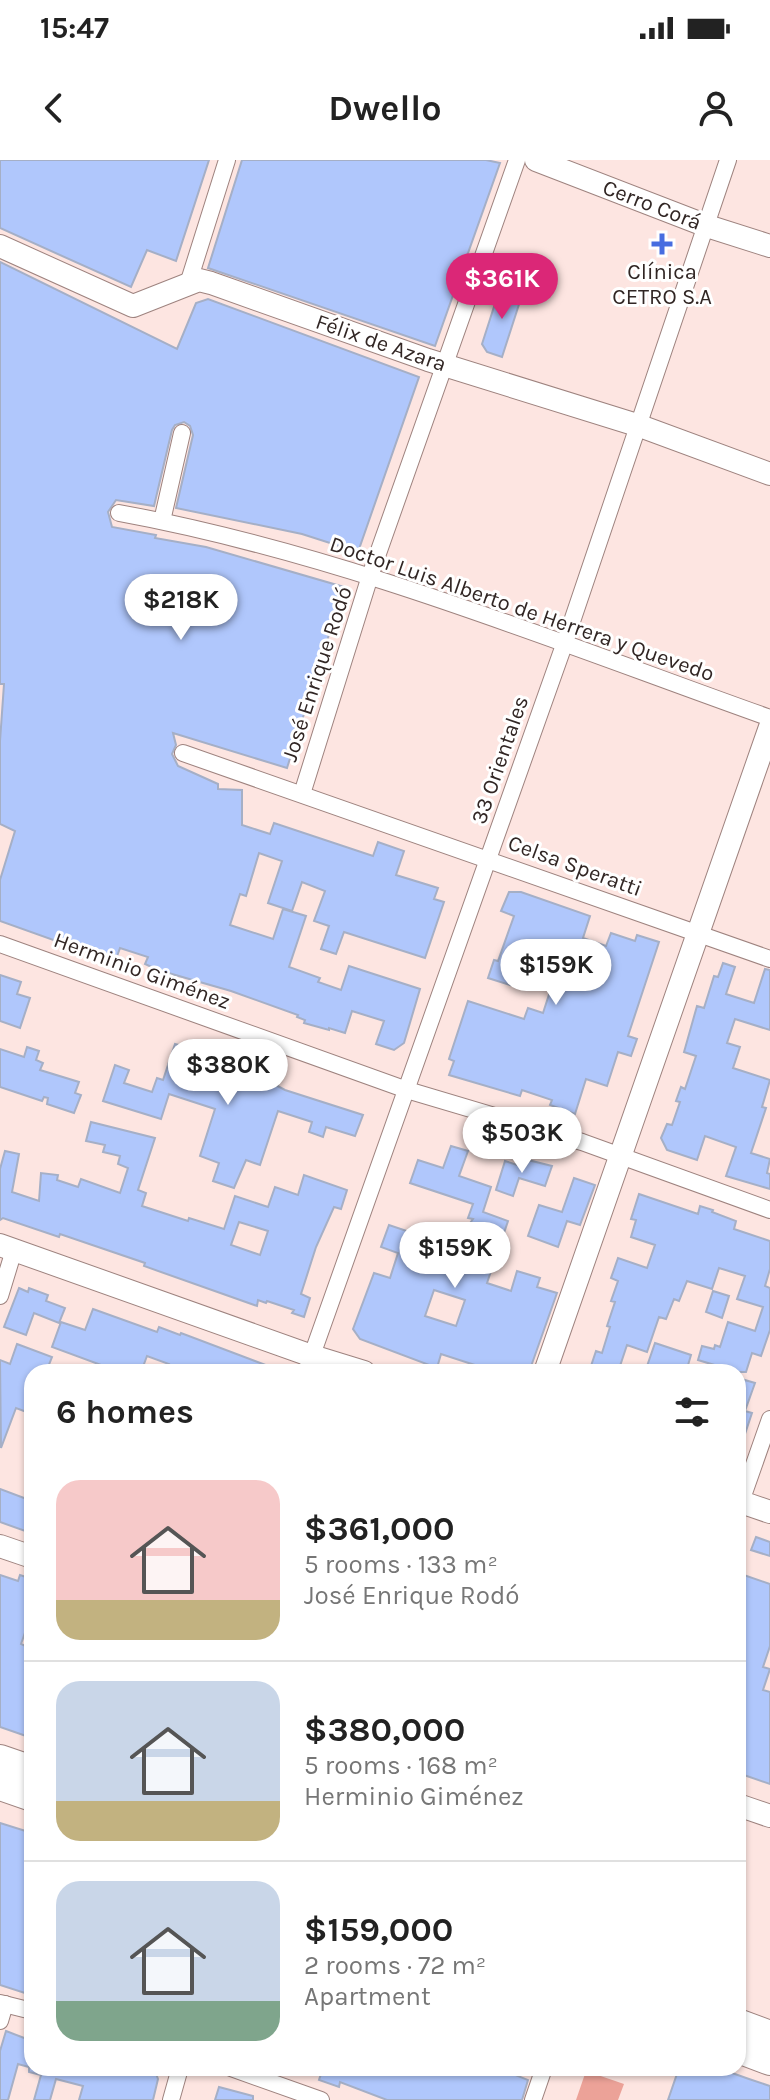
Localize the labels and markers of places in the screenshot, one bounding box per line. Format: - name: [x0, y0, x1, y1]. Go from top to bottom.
- marker: Clínica CETRO S.A: [651, 233, 673, 255]
- pin: $361K: [446, 253, 558, 321]
- place label: Clínica CETRO S.A: [612, 259, 712, 310]
- pin: $218K: [125, 574, 237, 642]
- pin: $159K: [500, 939, 612, 1007]
- pin: $380K: [172, 1039, 284, 1107]
- pin: $503K: [466, 1107, 578, 1175]
- pin: $159K: [399, 1222, 511, 1290]

